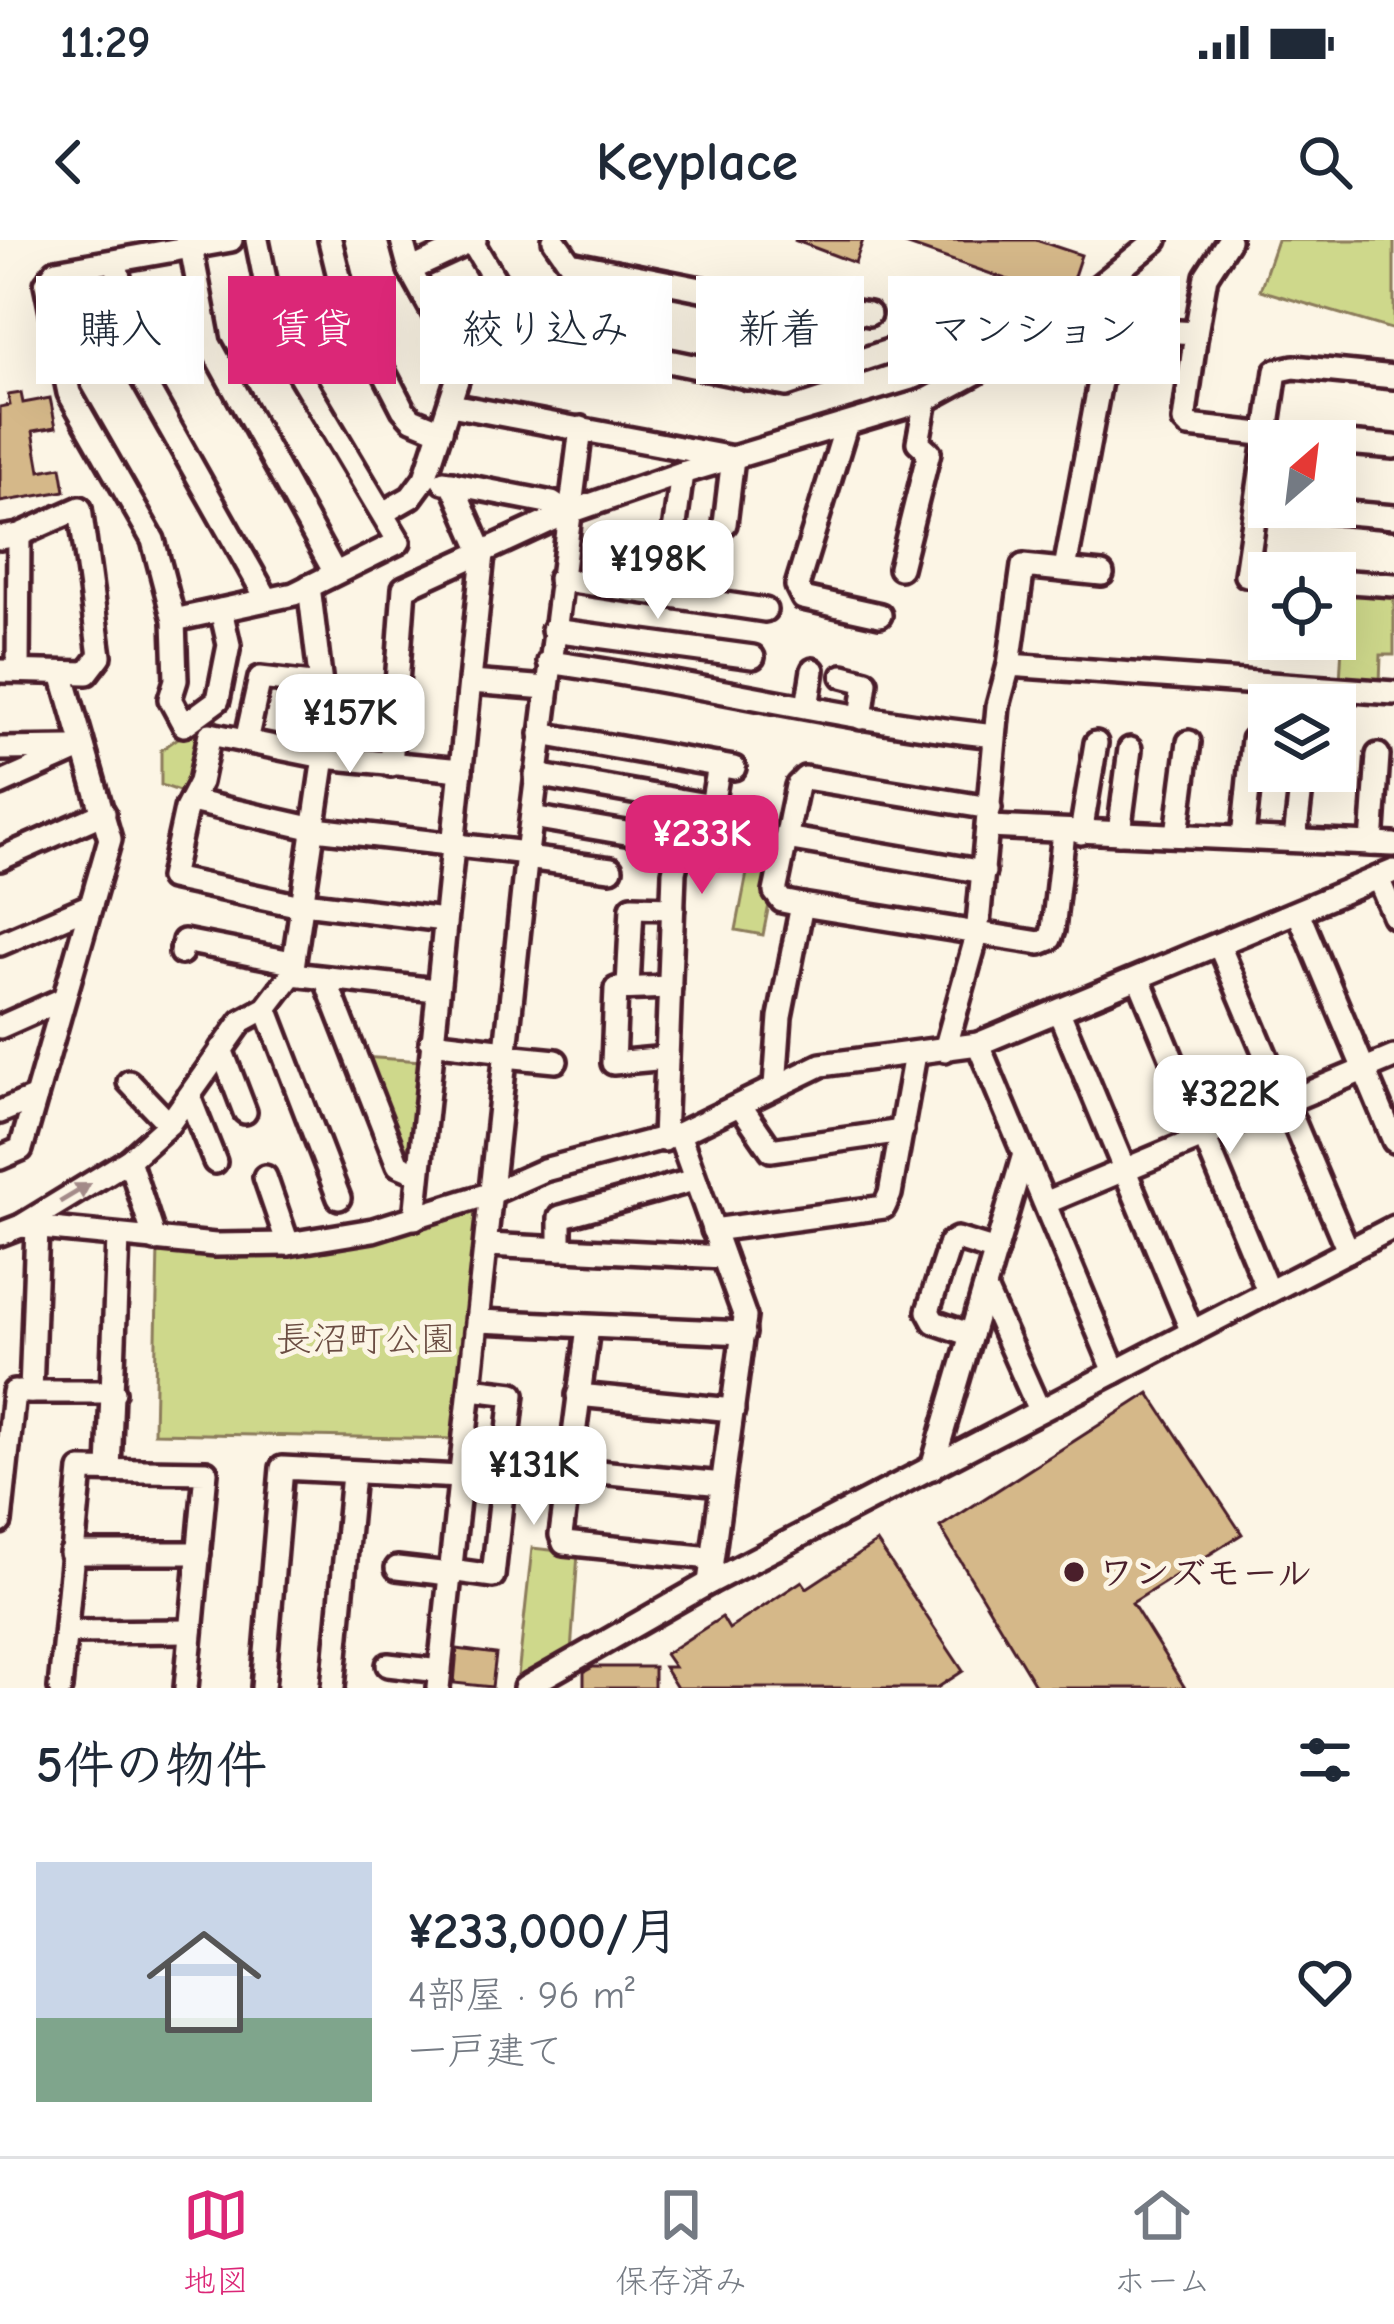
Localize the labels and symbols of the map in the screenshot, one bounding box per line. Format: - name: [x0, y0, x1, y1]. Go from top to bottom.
- north arrow: [1248, 420, 1356, 528]
- pin: ¥198K: [574, 520, 742, 622]
- pin: ¥157K: [266, 674, 434, 776]
- pin: ¥233K: [618, 795, 786, 897]
- pin: ¥322K: [1146, 1055, 1314, 1157]
- one-way arrow: [58, 1183, 92, 1204]
- park label: 長沼町公園: [276, 1319, 456, 1360]
- pin: ¥131K: [450, 1426, 618, 1528]
- place label: ワンズモール: [1098, 1553, 1313, 1594]
- marker: ワンズモール: [1061, 1559, 1087, 1585]

